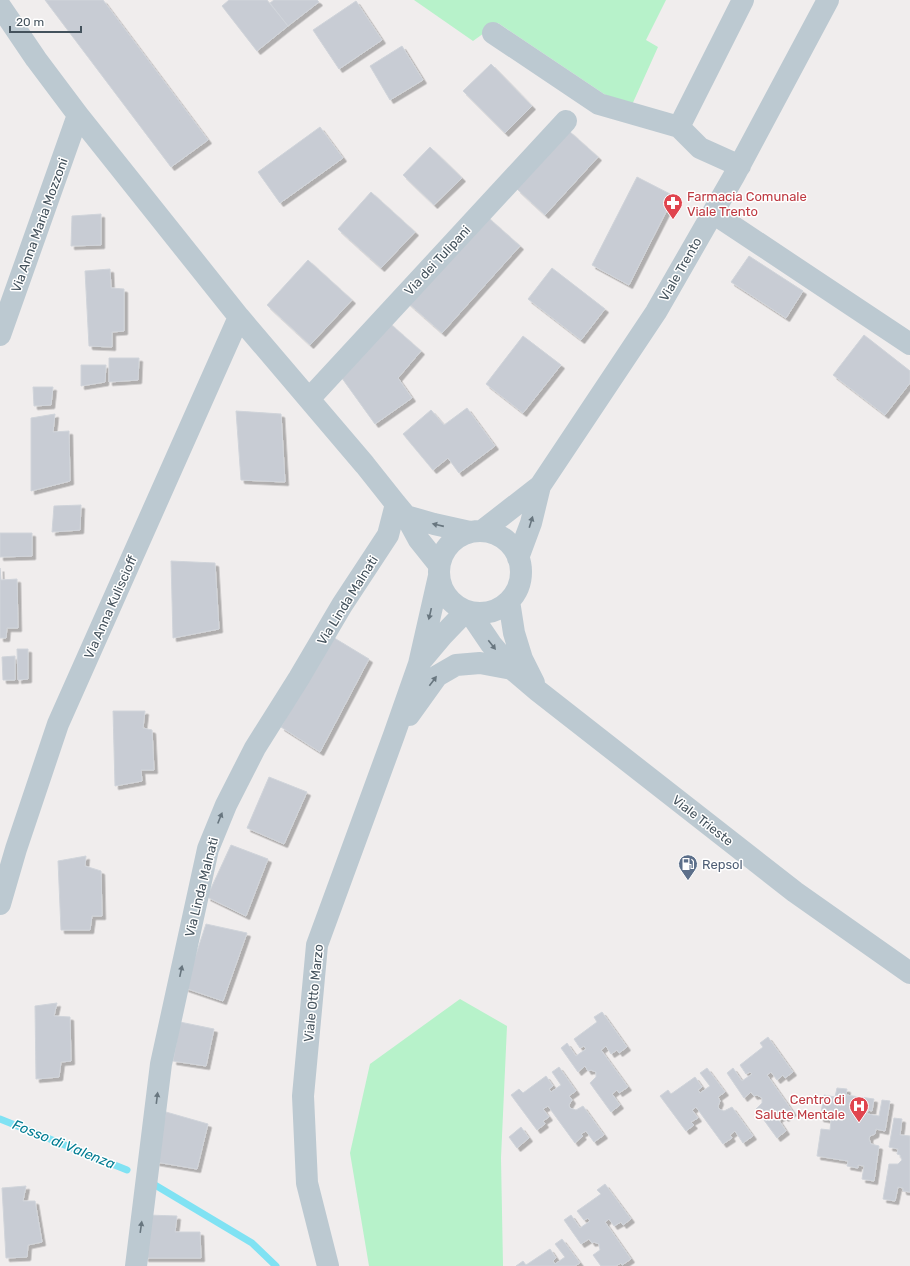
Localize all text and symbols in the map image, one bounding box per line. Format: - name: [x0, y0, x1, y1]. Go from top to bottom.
- scale bar: [10, 8, 81, 34]
- text: 20 m: [16, 15, 44, 29]
- street label: Via Anna Maria Mozzoni: [8, 156, 71, 294]
- place label: Farmacia Comunale Viale Trento: [687, 189, 807, 219]
- pharmacy icon: Farmacia Comunale Viale Trento: [662, 192, 684, 220]
- street label: Via dei Tulipani: [401, 222, 473, 298]
- street label: Viale Trento: [656, 235, 705, 304]
- one-way arrow: [528, 516, 534, 528]
- one-way arrow: [432, 522, 444, 528]
- street label: Via Anna Kuliscioff: [81, 553, 140, 661]
- street label: Via Linda Malnati: [314, 553, 381, 648]
- one-way arrow: [427, 609, 433, 621]
- one-way arrow: [488, 639, 496, 650]
- one-way arrow: [429, 676, 437, 686]
- street label: Viale Trieste: [669, 792, 736, 849]
- one-way arrow: [218, 811, 224, 823]
- street label: Via Linda Malnati: [182, 836, 221, 939]
- fuel station icon: Repsol: [677, 853, 699, 881]
- place label: Repsol: [702, 857, 743, 872]
- street label: Viale Otto Marzo: [301, 943, 326, 1043]
- one-way arrow: [179, 965, 185, 977]
- one-way arrow: [154, 1092, 161, 1104]
- place label: Centro di Salute Mentale: [755, 1092, 845, 1122]
- hospital icon: Centro di Salute Mentale: [848, 1095, 870, 1123]
- water label: Fosso di Valenza: [10, 1116, 118, 1173]
- one-way arrow: [138, 1221, 145, 1233]

